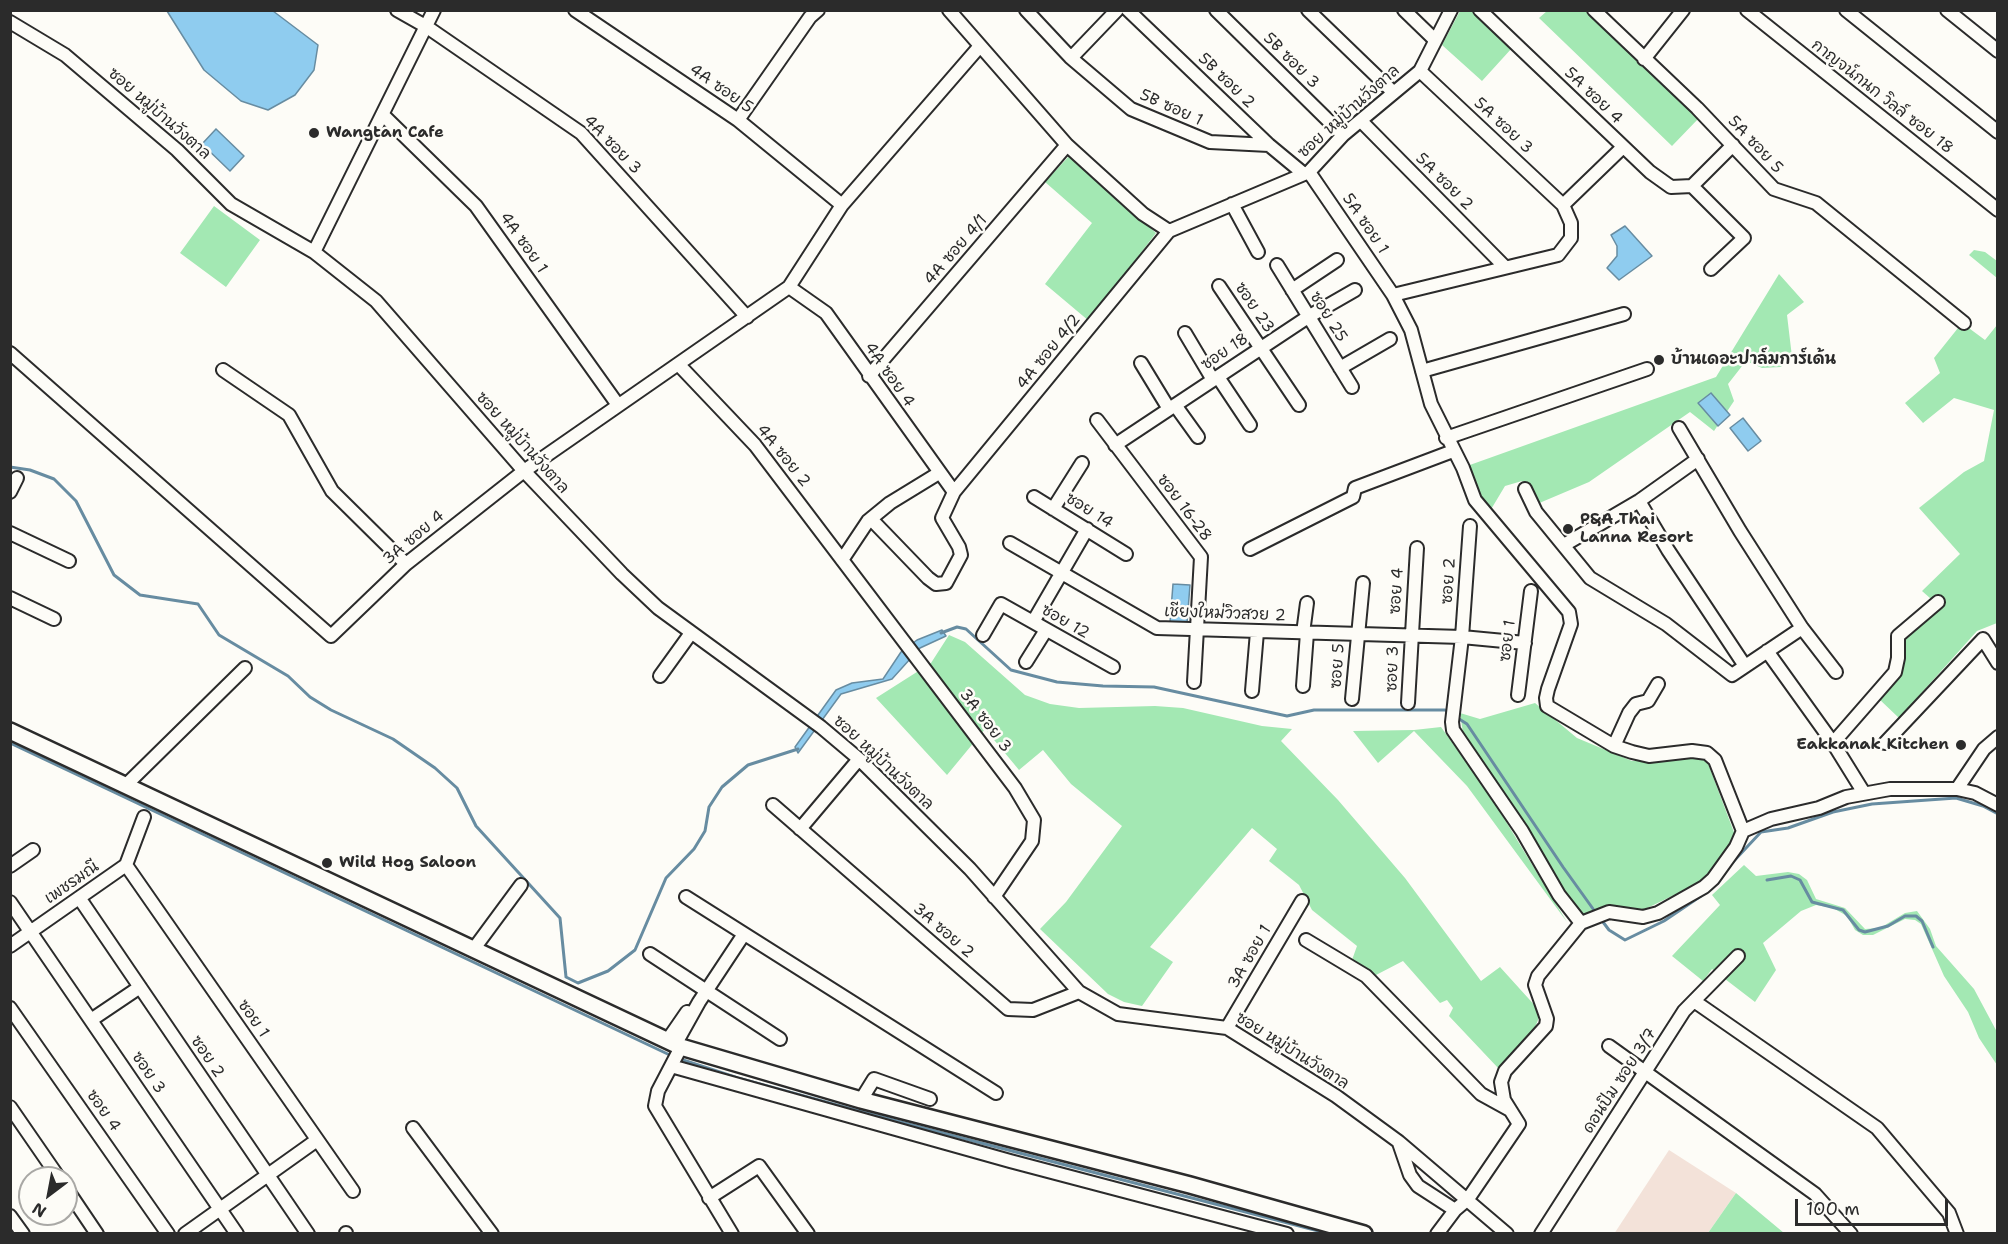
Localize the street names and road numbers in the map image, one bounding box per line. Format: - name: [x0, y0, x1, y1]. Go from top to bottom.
- street label: 5B ซอย 3: [1259, 29, 1323, 93]
- street label: กาญจน์กนก วิลล์ ซอย 18: [1807, 36, 1957, 158]
- street label: 5B ซอย 2: [1194, 49, 1258, 113]
- street label: 4A ซอย 5: [685, 60, 757, 118]
- street label: ซอย หมู่บ้านวังตาล: [1294, 61, 1404, 163]
- street label: ซอย หมู่บ้านวังตาล: [104, 64, 214, 164]
- street label: 5A ซอย 4: [1560, 64, 1626, 128]
- street label: 5B ซอย 1: [1137, 86, 1205, 130]
- street label: 5A ซอย 3: [1470, 94, 1536, 158]
- street label: 4A ซอย 3: [579, 111, 645, 179]
- street label: 5A ซอย 5: [1723, 112, 1787, 178]
- street label: 5A ซอย 2: [1411, 149, 1477, 215]
- street label: 5A ซอย 1: [1338, 190, 1392, 258]
- street label: 4A ซอย 1: [495, 209, 551, 277]
- street label: 4A ซอย 4/1: [920, 211, 992, 289]
- street label: ซอย 23: [1230, 279, 1278, 337]
- street label: ซอย 25: [1305, 288, 1351, 346]
- street label: 4A ซอย 4/2: [1013, 311, 1085, 393]
- street label: ซอย 18: [1198, 329, 1252, 375]
- street label: 4A ซอย 4: [860, 339, 918, 411]
- street label: ซอย หมู่บ้านวังตาล: [471, 388, 573, 498]
- street label: 4A ซอย 2: [752, 421, 814, 491]
- street label: ซอย 16-28: [1153, 471, 1215, 545]
- street label: ซอย 14: [1062, 489, 1116, 533]
- street label: 3A ซอย 4: [379, 507, 449, 569]
- street label: ซอย 2: [1438, 557, 1460, 605]
- street label: ซอย 4: [1386, 567, 1408, 615]
- street label: ซอย 12: [1038, 601, 1092, 643]
- street label: เชียงใหม่วิวสวย 2: [1164, 602, 1286, 626]
- street label: ซอย 1: [1496, 619, 1520, 663]
- street label: ซอย 5: [1327, 643, 1349, 689]
- street label: ซอย 3: [1383, 645, 1403, 693]
- street label: 3A ซอย 3: [955, 686, 1015, 756]
- street label: ซอย หมู่บ้านวังตาล: [829, 712, 937, 814]
- street label: เพชรมณี: [41, 857, 103, 909]
- street label: 3A ซอย 2: [909, 899, 977, 963]
- street label: 3A ซอย 1: [1224, 922, 1276, 992]
- street label: ซอย 1: [233, 996, 273, 1042]
- street label: ซอย หมู่บ้านวังตาล: [1232, 1008, 1352, 1094]
- street label: ดอนปิม ซอย 3/7: [1579, 1025, 1661, 1137]
- street label: ซอย 2: [186, 1032, 228, 1082]
- street label: ซอย 3: [127, 1048, 169, 1098]
- street label: ซอย 4: [82, 1086, 124, 1136]

